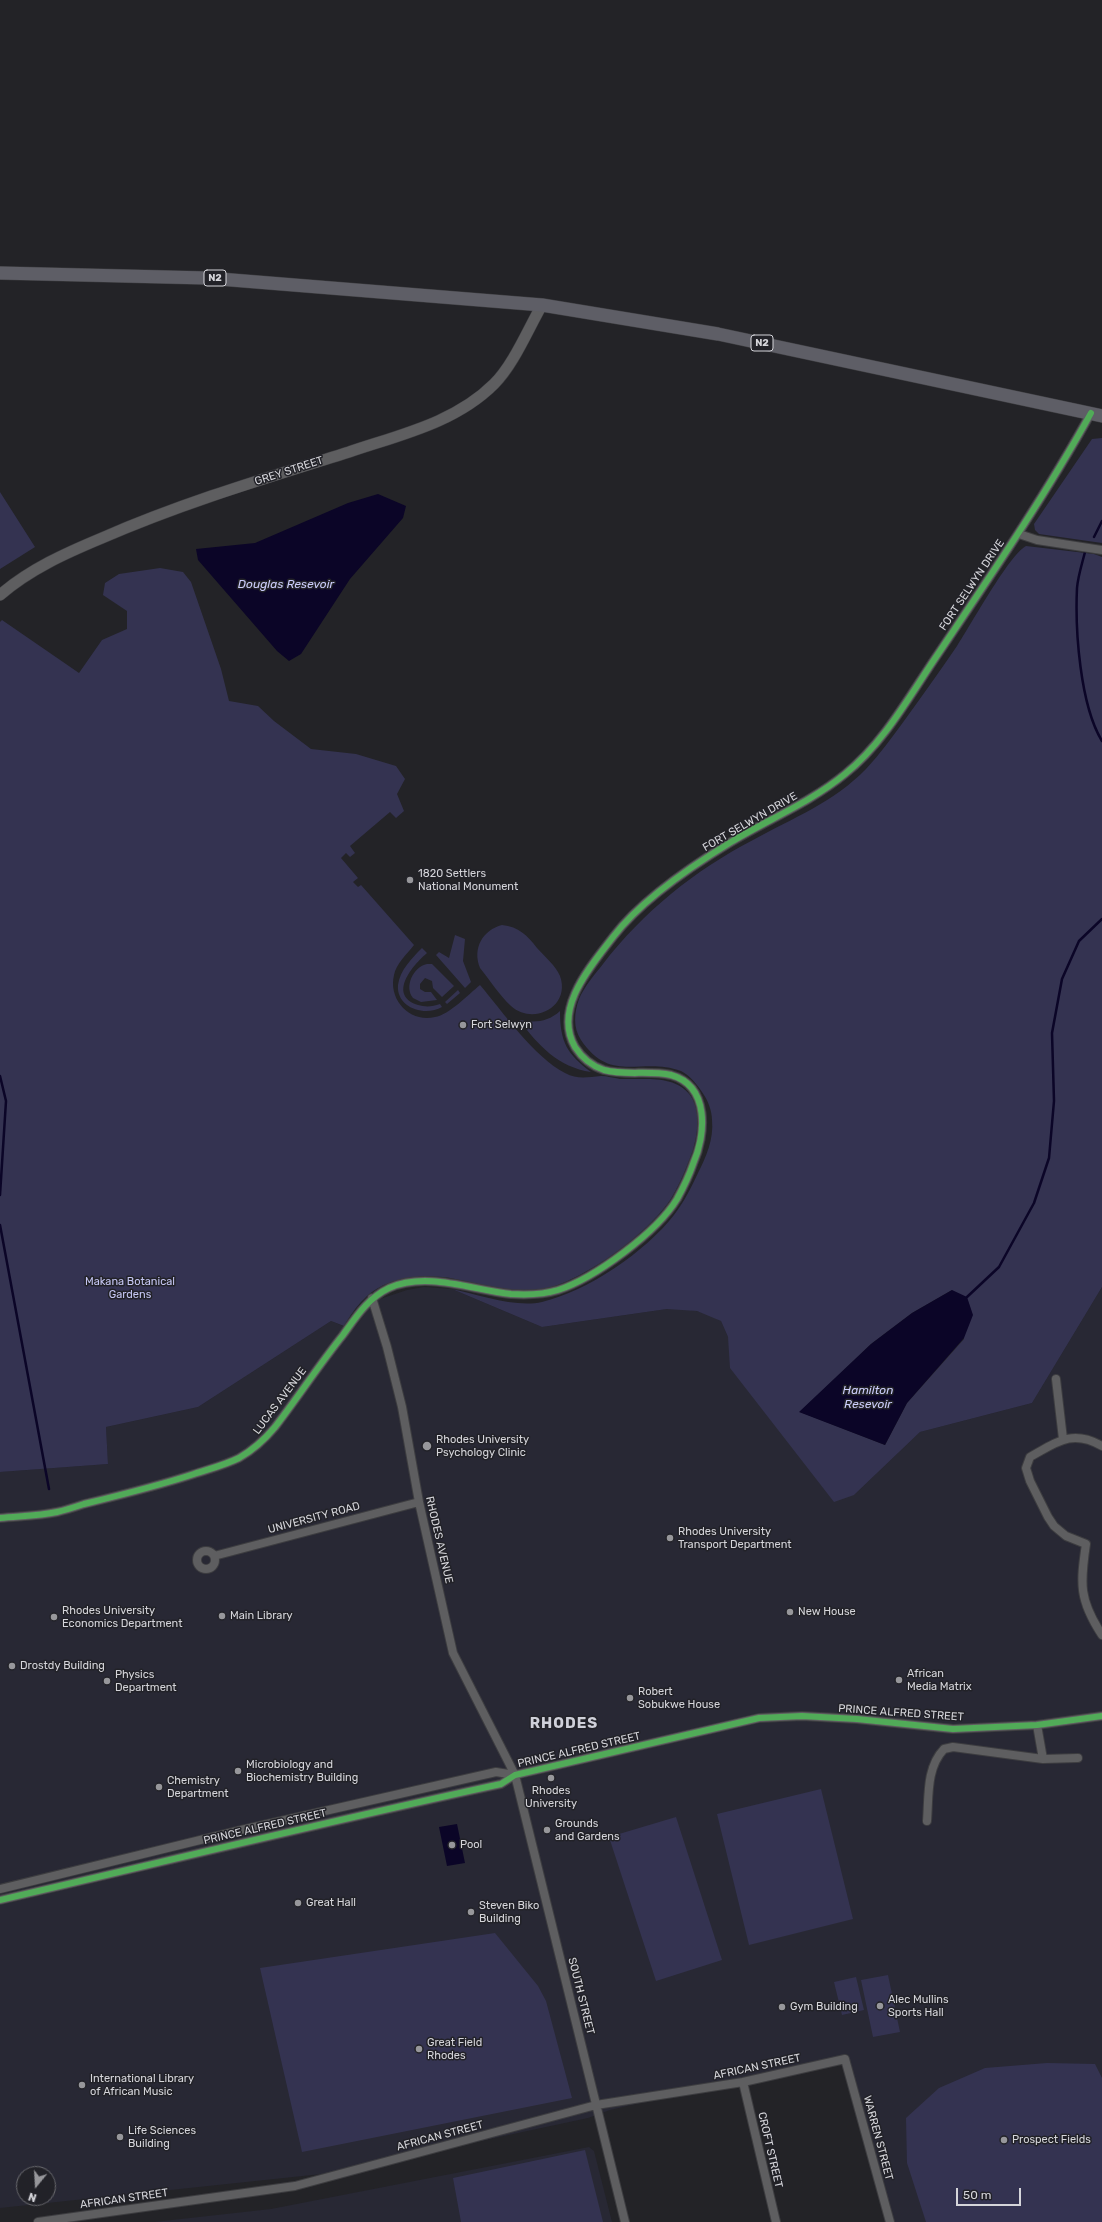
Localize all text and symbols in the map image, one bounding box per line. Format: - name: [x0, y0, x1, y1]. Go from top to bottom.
- road number: N2: [204, 270, 226, 286]
- road number: N2: [751, 335, 773, 351]
- street label: GREY STREET: [253, 454, 325, 488]
- street label: FORT SELWYN DRIVE: [937, 537, 1007, 633]
- water label: Douglas Resevoir: [238, 578, 334, 592]
- street label: FORT SELWYN DRIVE: [700, 790, 800, 854]
- place label: 1820 Settlers National Monument: [418, 867, 518, 893]
- marker: 1820 Settlers National Monument: [405, 875, 415, 885]
- place label: Fort Selwyn: [471, 1018, 532, 1032]
- marker: Fort Selwyn: [458, 1020, 468, 1030]
- park label: Makana Botanical Gardens: [85, 1275, 175, 1301]
- street label: LUCAS AVENUE: [251, 1365, 309, 1437]
- water label: Hamilton Resevoir: [843, 1384, 893, 1412]
- place label: Rhodes University Psychology Clinic: [436, 1433, 529, 1459]
- marker: Rhodes University Psychology Clinic: [421, 1440, 433, 1452]
- street label: RHODES AVENUE: [423, 1495, 455, 1585]
- street label: UNIVERSITY ROAD: [266, 1499, 362, 1537]
- place label: Rhodes University Transport Department: [678, 1525, 792, 1551]
- marker: Rhodes University Transport Department: [665, 1533, 675, 1543]
- place label: Rhodes University Economics Department: [62, 1604, 182, 1630]
- place label: New House: [798, 1605, 856, 1619]
- marker: New House: [785, 1607, 795, 1617]
- place label: Main Library: [230, 1609, 293, 1623]
- marker: Main Library: [217, 1611, 227, 1621]
- marker: Rhodes University Economics Department: [49, 1612, 59, 1622]
- place label: Drostdy Building: [20, 1659, 105, 1673]
- marker: Drostdy Building: [7, 1661, 17, 1671]
- place label: African Media Matrix: [907, 1667, 972, 1693]
- place label: Physics Department: [115, 1668, 177, 1694]
- marker: African Media Matrix: [894, 1675, 904, 1685]
- marker: Physics Department: [102, 1676, 112, 1686]
- place label: Robert Sobukwe House: [638, 1685, 720, 1711]
- marker: Robert Sobukwe House: [625, 1693, 635, 1703]
- street label: PRINCE ALFRED STREET: [838, 1702, 964, 1724]
- district label: RHODES: [530, 1715, 598, 1733]
- street label: PRINCE ALFRED STREET: [516, 1729, 642, 1771]
- place label: Microbiology and Biochemistry Building: [246, 1758, 358, 1784]
- marker: Microbiology and Biochemistry Building: [233, 1766, 243, 1776]
- marker: Rhodes University: [546, 1773, 556, 1783]
- place label: Chemistry Department: [167, 1774, 229, 1800]
- marker: Chemistry Department: [154, 1782, 164, 1792]
- place label: Rhodes University: [525, 1784, 577, 1810]
- street label: PRINCE ALFRED STREET: [202, 1806, 328, 1848]
- place label: Grounds and Gardens: [555, 1817, 620, 1843]
- marker: Grounds and Gardens: [542, 1825, 552, 1835]
- place label: Pool: [460, 1838, 482, 1852]
- marker: Pool: [447, 1840, 457, 1850]
- place label: Great Hall: [306, 1896, 356, 1910]
- marker: Great Hall: [293, 1898, 303, 1908]
- place label: Steven Biko Building: [479, 1899, 539, 1925]
- marker: Steven Biko Building: [466, 1907, 476, 1917]
- street label: SOUTH STREET: [565, 1956, 597, 2036]
- place label: Alec Mullins Sports Hall: [888, 1993, 949, 2019]
- place label: Gym Building: [790, 2000, 858, 2014]
- marker: Alec Mullins Sports Hall: [875, 2001, 885, 2011]
- marker: Gym Building: [777, 2002, 787, 2012]
- place label: Great Field Rhodes: [427, 2036, 482, 2062]
- marker: Great Field Rhodes: [414, 2044, 424, 2054]
- street label: AFRICAN STREET: [712, 2051, 802, 2083]
- place label: International Library of African Music: [90, 2072, 194, 2098]
- marker: International Library of African Music: [77, 2080, 87, 2090]
- street label: WARREN STREET: [860, 2094, 896, 2182]
- street label: CROFT STREET: [755, 2111, 785, 2189]
- street label: AFRICAN STREET: [395, 2118, 485, 2154]
- place label: Life Sciences Building: [128, 2124, 196, 2150]
- marker: Life Sciences Building: [115, 2132, 125, 2142]
- place label: Prospect Fields: [1012, 2133, 1091, 2147]
- marker: Prospect Fields: [999, 2135, 1009, 2145]
- north arrow: [16, 2166, 56, 2206]
- scale bar: [958, 2180, 1023, 2206]
- street label: AFRICAN STREET: [79, 2186, 169, 2212]
- text: 50 m: [963, 2188, 991, 2202]
- text: N: [27, 2190, 38, 2204]

